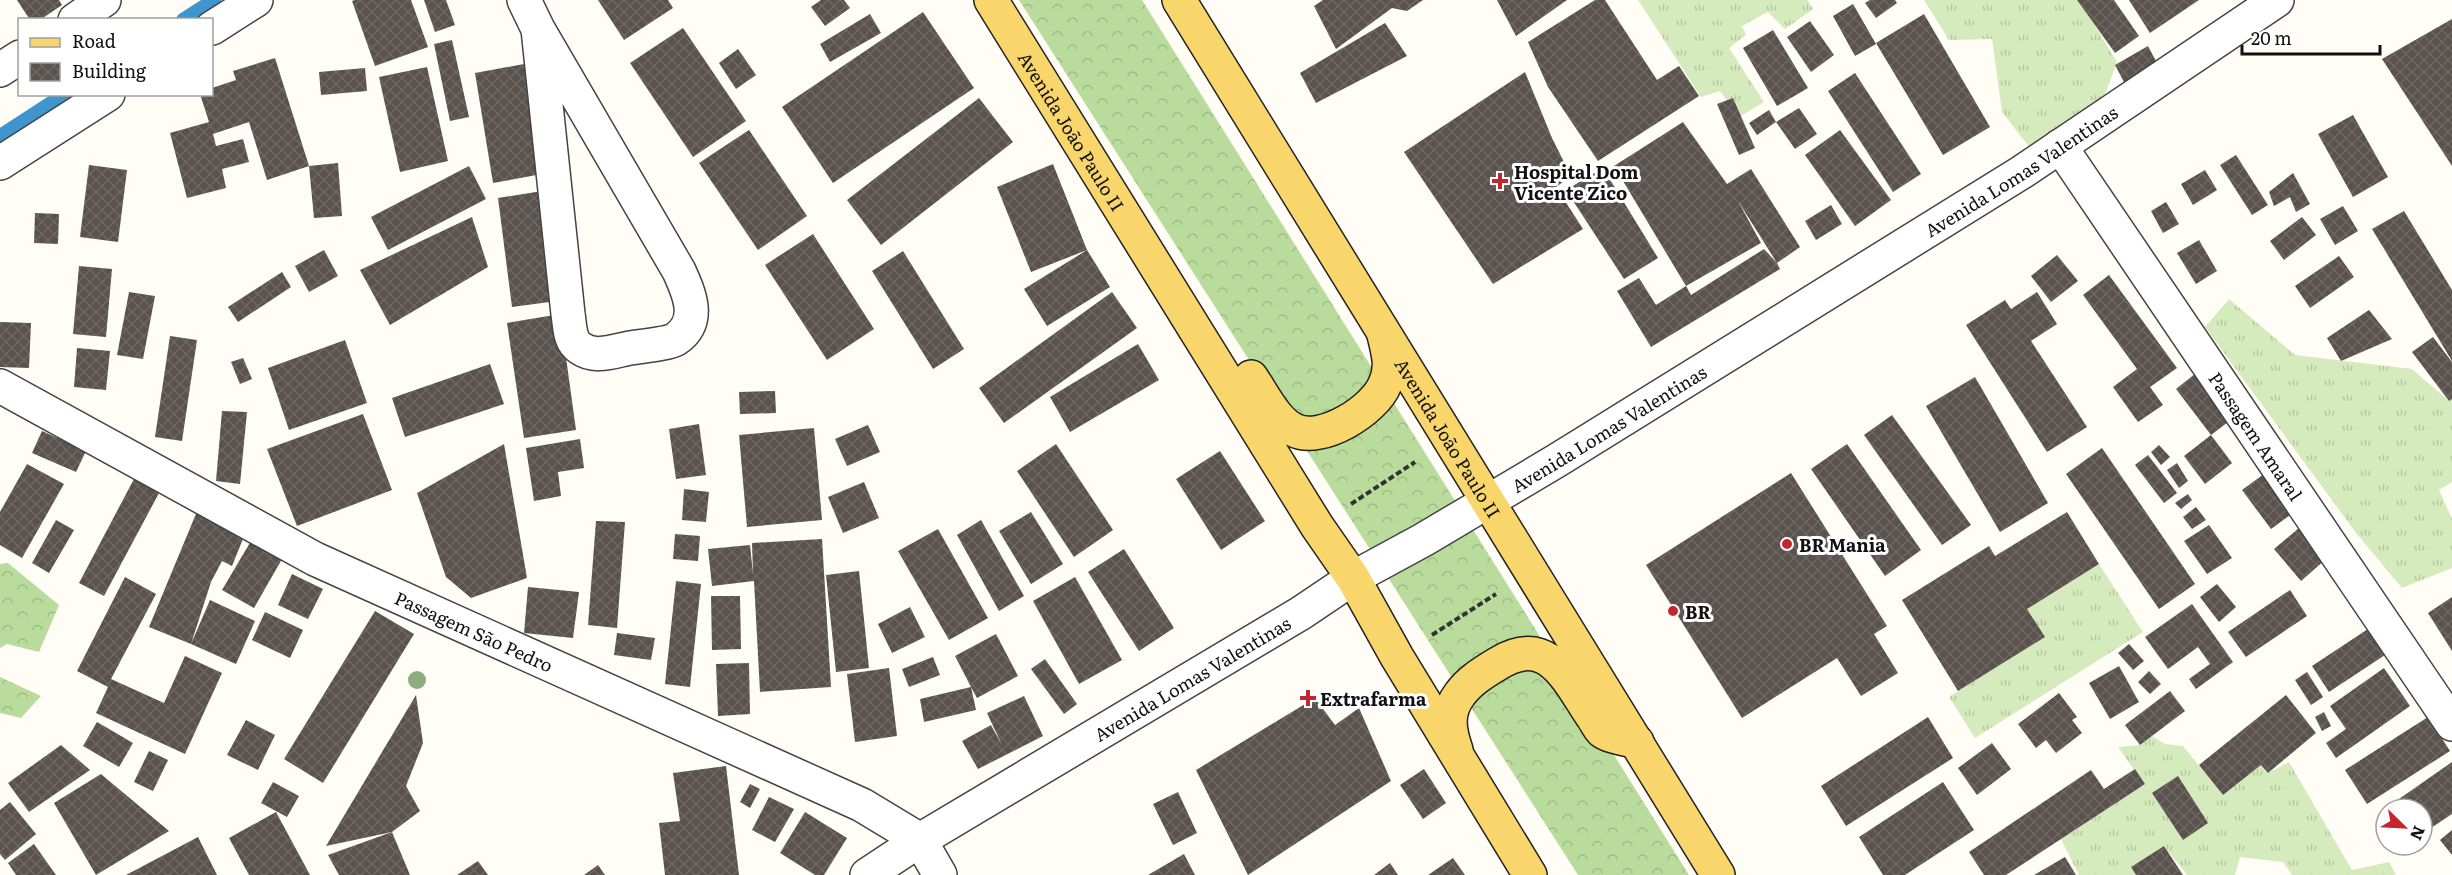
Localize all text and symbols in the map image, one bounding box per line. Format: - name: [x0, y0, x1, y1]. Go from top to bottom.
- legend: [18, 18, 213, 96]
- scale bar: [2242, 18, 2380, 56]
- text: 20 m: [2251, 24, 2292, 51]
- text: Road: [72, 27, 116, 54]
- street label: Avenida João Paulo II: [1012, 46, 1132, 216]
- text: Building: [72, 57, 147, 84]
- street label: Avenida Lomas Valentinas: [1919, 98, 2122, 243]
- place label: Hospital Dom Vicente Zico: [1514, 158, 1638, 206]
- marker: Hospital Dom Vicente Zico: [1491, 172, 1509, 190]
- street label: Avenida João Paulo II: [1389, 353, 1508, 523]
- street label: Avenida Lomas Valentinas: [1506, 358, 1711, 498]
- street label: Passagem Amaral: [2203, 366, 2310, 505]
- place label: BR Mania: [1799, 531, 1886, 558]
- marker: BR Mania: [1780, 537, 1794, 551]
- street label: Passagem São Pedro: [391, 583, 558, 678]
- place label: BR: [1685, 598, 1711, 625]
- marker: BR: [1666, 604, 1680, 618]
- street label: Avenida Lomas Valentinas: [1088, 609, 1295, 747]
- place label: Extrafarma: [1320, 685, 1427, 712]
- marker: Extrafarma: [1301, 691, 1315, 705]
- north arrow: [2374, 797, 2434, 857]
- text: N: [2405, 822, 2432, 845]

